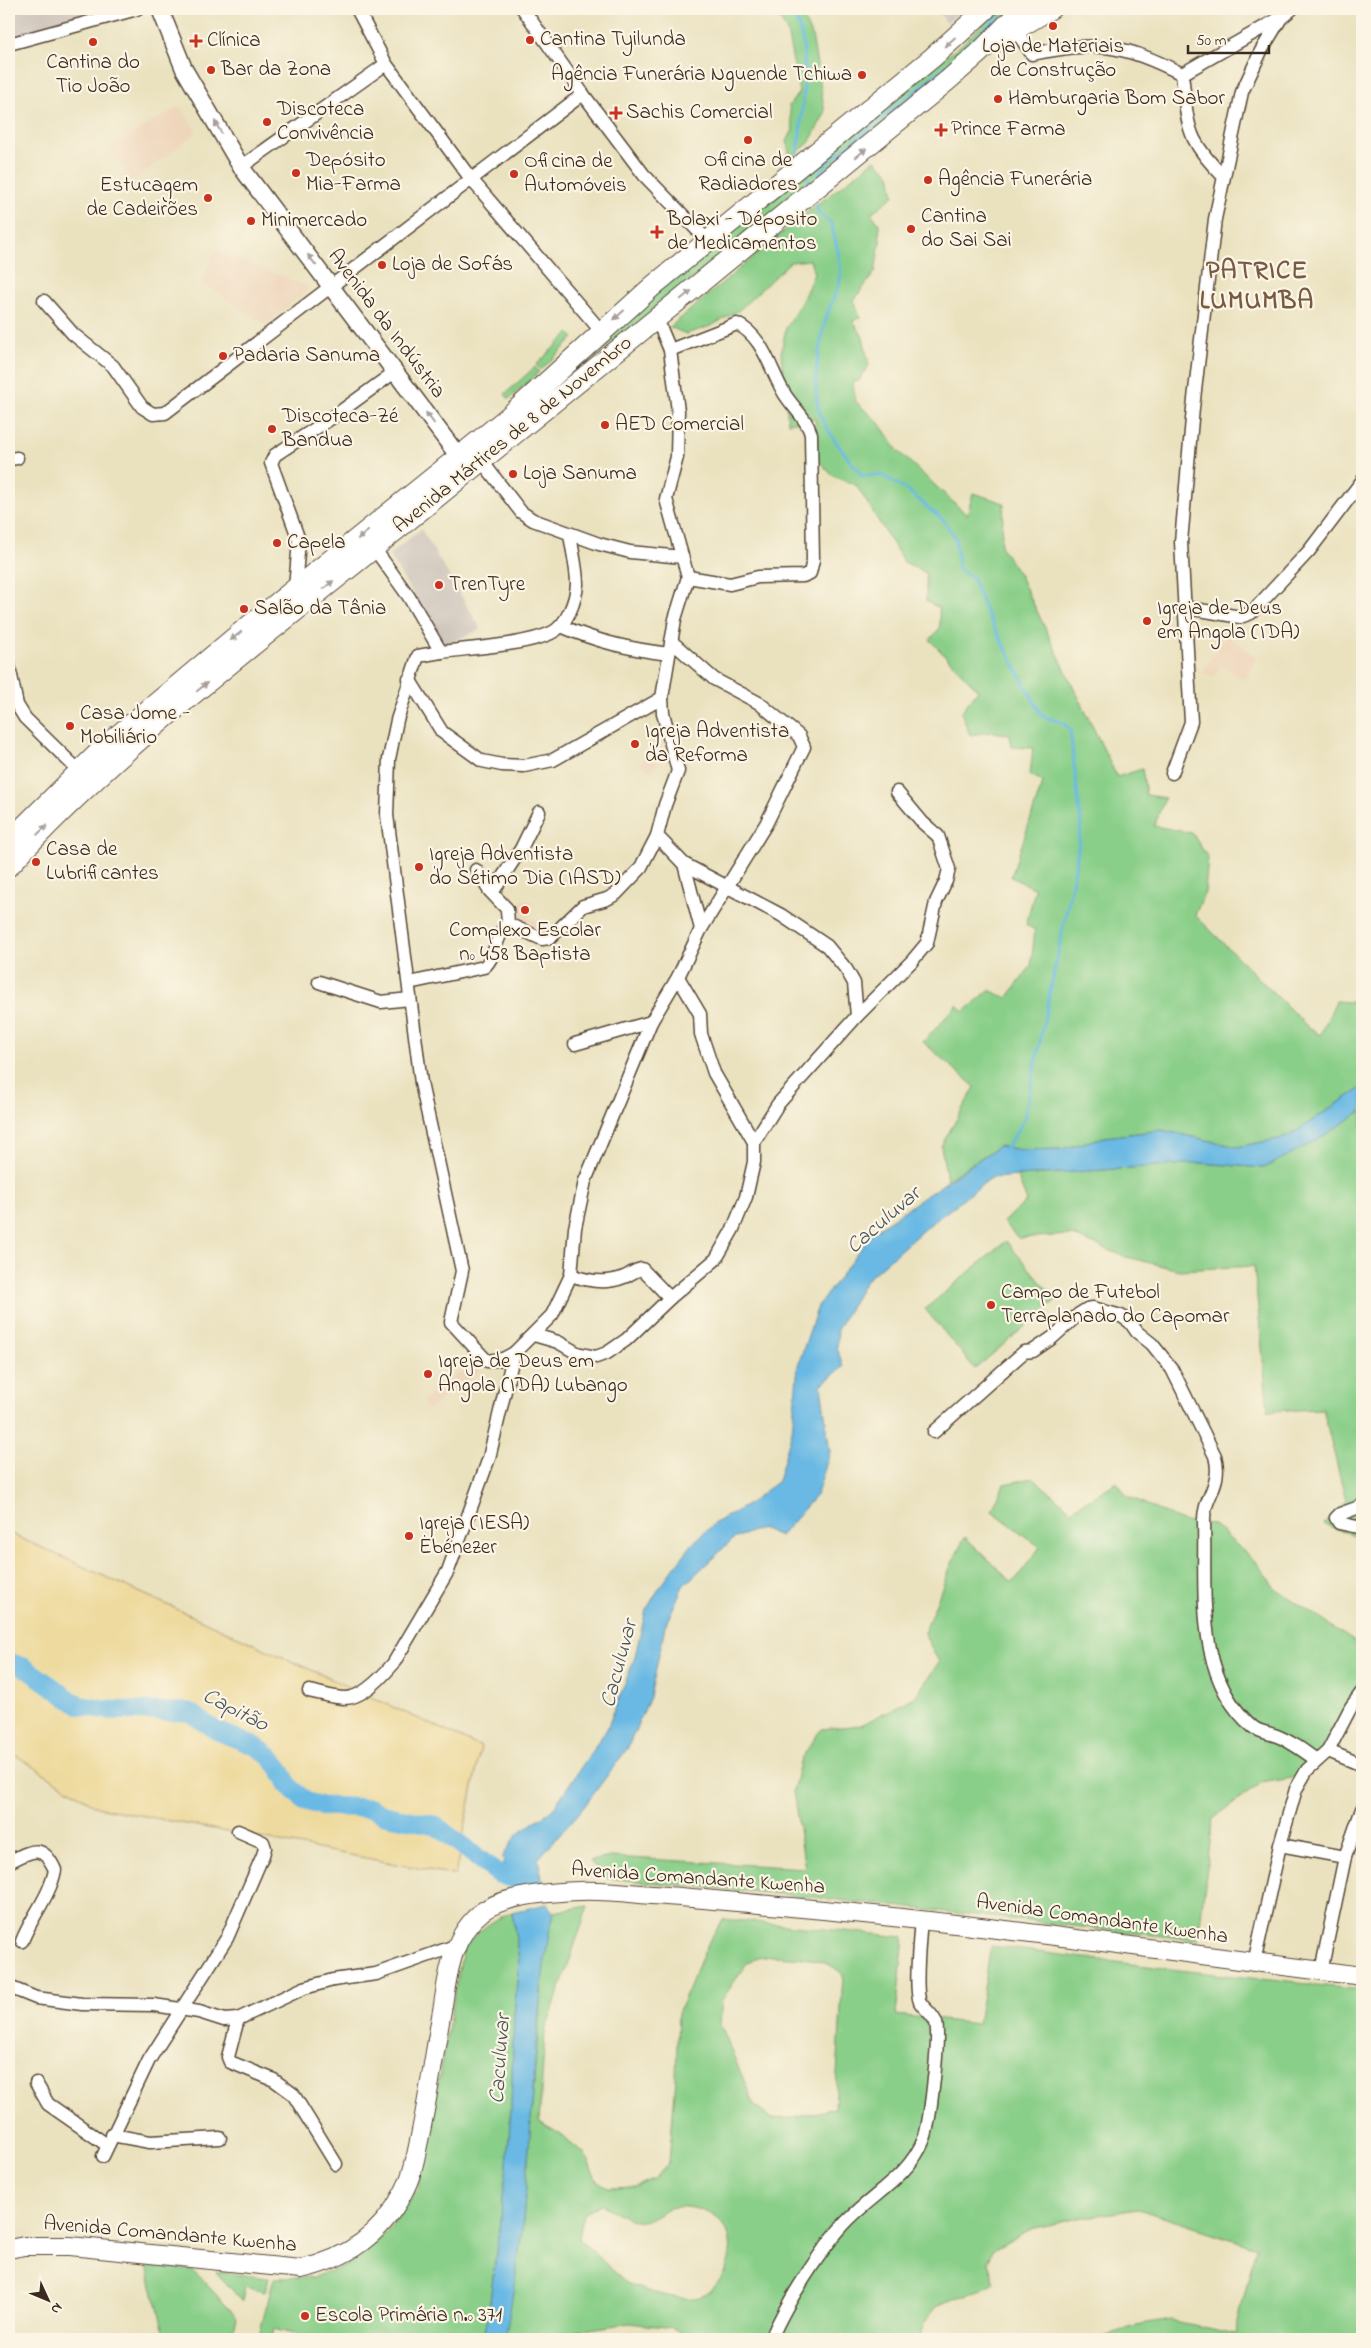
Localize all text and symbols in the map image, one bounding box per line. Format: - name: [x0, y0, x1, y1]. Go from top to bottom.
- marker: Loja de Materiais de Construção: [1047, 20, 1059, 32]
- scale bar: [1188, 22, 1270, 54]
- place label: Cantina Tyilunda: [540, 25, 686, 57]
- place label: Clínica: [207, 26, 261, 56]
- text: 50 m: [1196, 30, 1227, 52]
- place label: Loja de Materiais de Construção: [982, 32, 1124, 86]
- marker: Clínica: [189, 34, 203, 48]
- marker: Cantina Tyilunda: [524, 34, 536, 46]
- marker: Cantina do Tio João: [87, 36, 99, 48]
- one-way arrow: [944, 36, 956, 47]
- place label: Cantina do Tio João: [46, 48, 140, 102]
- place label: Bar da Zona: [220, 55, 331, 85]
- place label: Agência Funerária Nguende Tchiwa: [551, 60, 852, 92]
- marker: Bar da Zona: [205, 64, 217, 76]
- marker: Agência Funerária Nguende Tchiwa: [856, 69, 868, 81]
- place label: Hamburgaria Bom Sabor: [1008, 84, 1225, 116]
- marker: Hamburgaria Bom Sabor: [992, 93, 1004, 105]
- place label: Discoteca Convivência: [276, 95, 374, 149]
- place label: Sachis Comercial: [626, 98, 772, 128]
- marker: Sachis Comercial: [610, 107, 622, 119]
- place label: Prince Farma: [951, 115, 1066, 145]
- marker: Discoteca Convivência: [261, 116, 273, 128]
- one-way arrow: [214, 121, 223, 134]
- marker: Prince Farma: [935, 124, 947, 136]
- marker: Oficina de Radiadores: [742, 134, 754, 146]
- place label: Depósito Mia-Farma: [305, 146, 401, 200]
- place label: Oficina de Radiadores: [698, 146, 798, 200]
- place label: Oficina de Automóveis: [524, 147, 627, 201]
- one-way arrow: [854, 147, 867, 158]
- place label: Agência Funerária: [938, 165, 1092, 197]
- marker: Depósito Mia-Farma: [290, 167, 302, 179]
- marker: Oficina de Automóveis: [508, 168, 520, 180]
- place label: Estucagem de Cadeirões: [86, 171, 198, 225]
- marker: Agência Funerária: [922, 174, 934, 186]
- marker: Estucagem de Cadeirões: [202, 192, 214, 204]
- place label: Cantina do Sai Sai: [921, 202, 1011, 256]
- place label: Bolaxi - Déposito de Medicamentos: [666, 205, 818, 259]
- place label: Minimercado: [261, 206, 367, 236]
- marker: Minimercado: [245, 215, 257, 227]
- marker: Cantina do Sai Sai: [905, 223, 917, 235]
- marker: Bolaxi - Déposito de Medicamentos: [651, 226, 663, 238]
- street label: Avenida da Indústria: [320, 243, 452, 405]
- place label: Loja de Sofás: [392, 250, 513, 280]
- one-way arrow: [307, 253, 317, 267]
- district label: PATRICE LUMUMBA: [1200, 253, 1314, 321]
- marker: Loja de Sofás: [376, 259, 388, 271]
- one-way arrow: [679, 290, 692, 301]
- one-way arrow: [614, 309, 626, 321]
- street label: Avenida Mártires de 8 de Novembro: [387, 329, 639, 541]
- place label: Padaria Sanuma: [233, 341, 380, 371]
- marker: Padaria Sanuma: [217, 350, 229, 362]
- place label: Discoteca-Zé Bandua: [281, 402, 399, 456]
- place label: AED Comercial: [615, 410, 744, 440]
- one-way arrow: [425, 412, 436, 425]
- marker: AED Comercial: [599, 419, 611, 431]
- marker: Discoteca-Zé Bandua: [266, 423, 278, 435]
- place label: Loja Sanuma: [523, 459, 637, 489]
- marker: Loja Sanuma: [507, 468, 519, 480]
- place label: Capela: [287, 528, 346, 558]
- one-way arrow: [357, 529, 370, 540]
- marker: Capela: [271, 537, 283, 549]
- place label: TrenTyre: [449, 570, 526, 602]
- one-way arrow: [321, 579, 334, 590]
- marker: TrenTyre: [433, 579, 445, 591]
- place label: Salão da Tânia: [254, 594, 386, 624]
- place label: Igreja de Deus em Angola (IDA): [1157, 594, 1299, 650]
- marker: Salão da Tânia: [238, 603, 250, 615]
- marker: Igreja de Deus em Angola (IDA): [1141, 615, 1153, 627]
- one-way arrow: [230, 631, 243, 642]
- one-way arrow: [196, 682, 209, 693]
- place label: Casa Jome - Mobiliário: [80, 699, 190, 753]
- place label: Igreja Adventista da Reforma: [645, 717, 789, 771]
- marker: Casa Jome - Mobiliário: [64, 720, 76, 732]
- marker: Igreja Adventista da Reforma: [629, 738, 641, 750]
- one-way arrow: [36, 825, 48, 837]
- place label: Casa de Lubrificantes: [46, 835, 159, 889]
- place label: Igreja Adventista do Sétimo Dia (IASD): [429, 840, 621, 894]
- marker: Casa de Lubrificantes: [30, 856, 42, 868]
- marker: Igreja Adventista do Sétimo Dia (IASD): [413, 861, 425, 873]
- marker: Complexo Escolar nº 458 Baptista: [519, 904, 531, 916]
- place label: Complexo Escolar nº 458 Baptista: [449, 916, 601, 970]
- water label: Caculuvar: [840, 1177, 931, 1262]
- place label: Campo de Futebol Terraplanado do Capomar: [1001, 1278, 1230, 1332]
- marker: Campo de Futebol Terraplanado do Capomar: [985, 1299, 997, 1311]
- place label: Igreja de Deus em Angola (IDA) Lubango: [438, 1347, 628, 1403]
- marker: Igreja de Deus em Angola (IDA) Lubango: [422, 1368, 434, 1380]
- place label: Igreja (IESA) Ebénezer: [419, 1509, 529, 1563]
- marker: Igreja (IESA) Ebénezer: [403, 1530, 415, 1542]
- water label: Caculuvar: [593, 1613, 648, 1711]
- water label: Capitão: [197, 1681, 275, 1742]
- street label: Avenida Comandante Kwenha: [570, 1855, 826, 1903]
- street label: Avenida Comandante Kwenha: [974, 1887, 1230, 1953]
- water label: Caculuvar: [482, 2010, 520, 2105]
- street label: Avenida Comandante Kwenha: [42, 2209, 298, 2261]
- north arrow: [22, 2276, 72, 2326]
- text: N: [45, 2297, 67, 2319]
- place label: Escola Primária n.º 371: [315, 2301, 503, 2331]
- marker: Escola Primária n.º 371: [299, 2310, 311, 2322]

